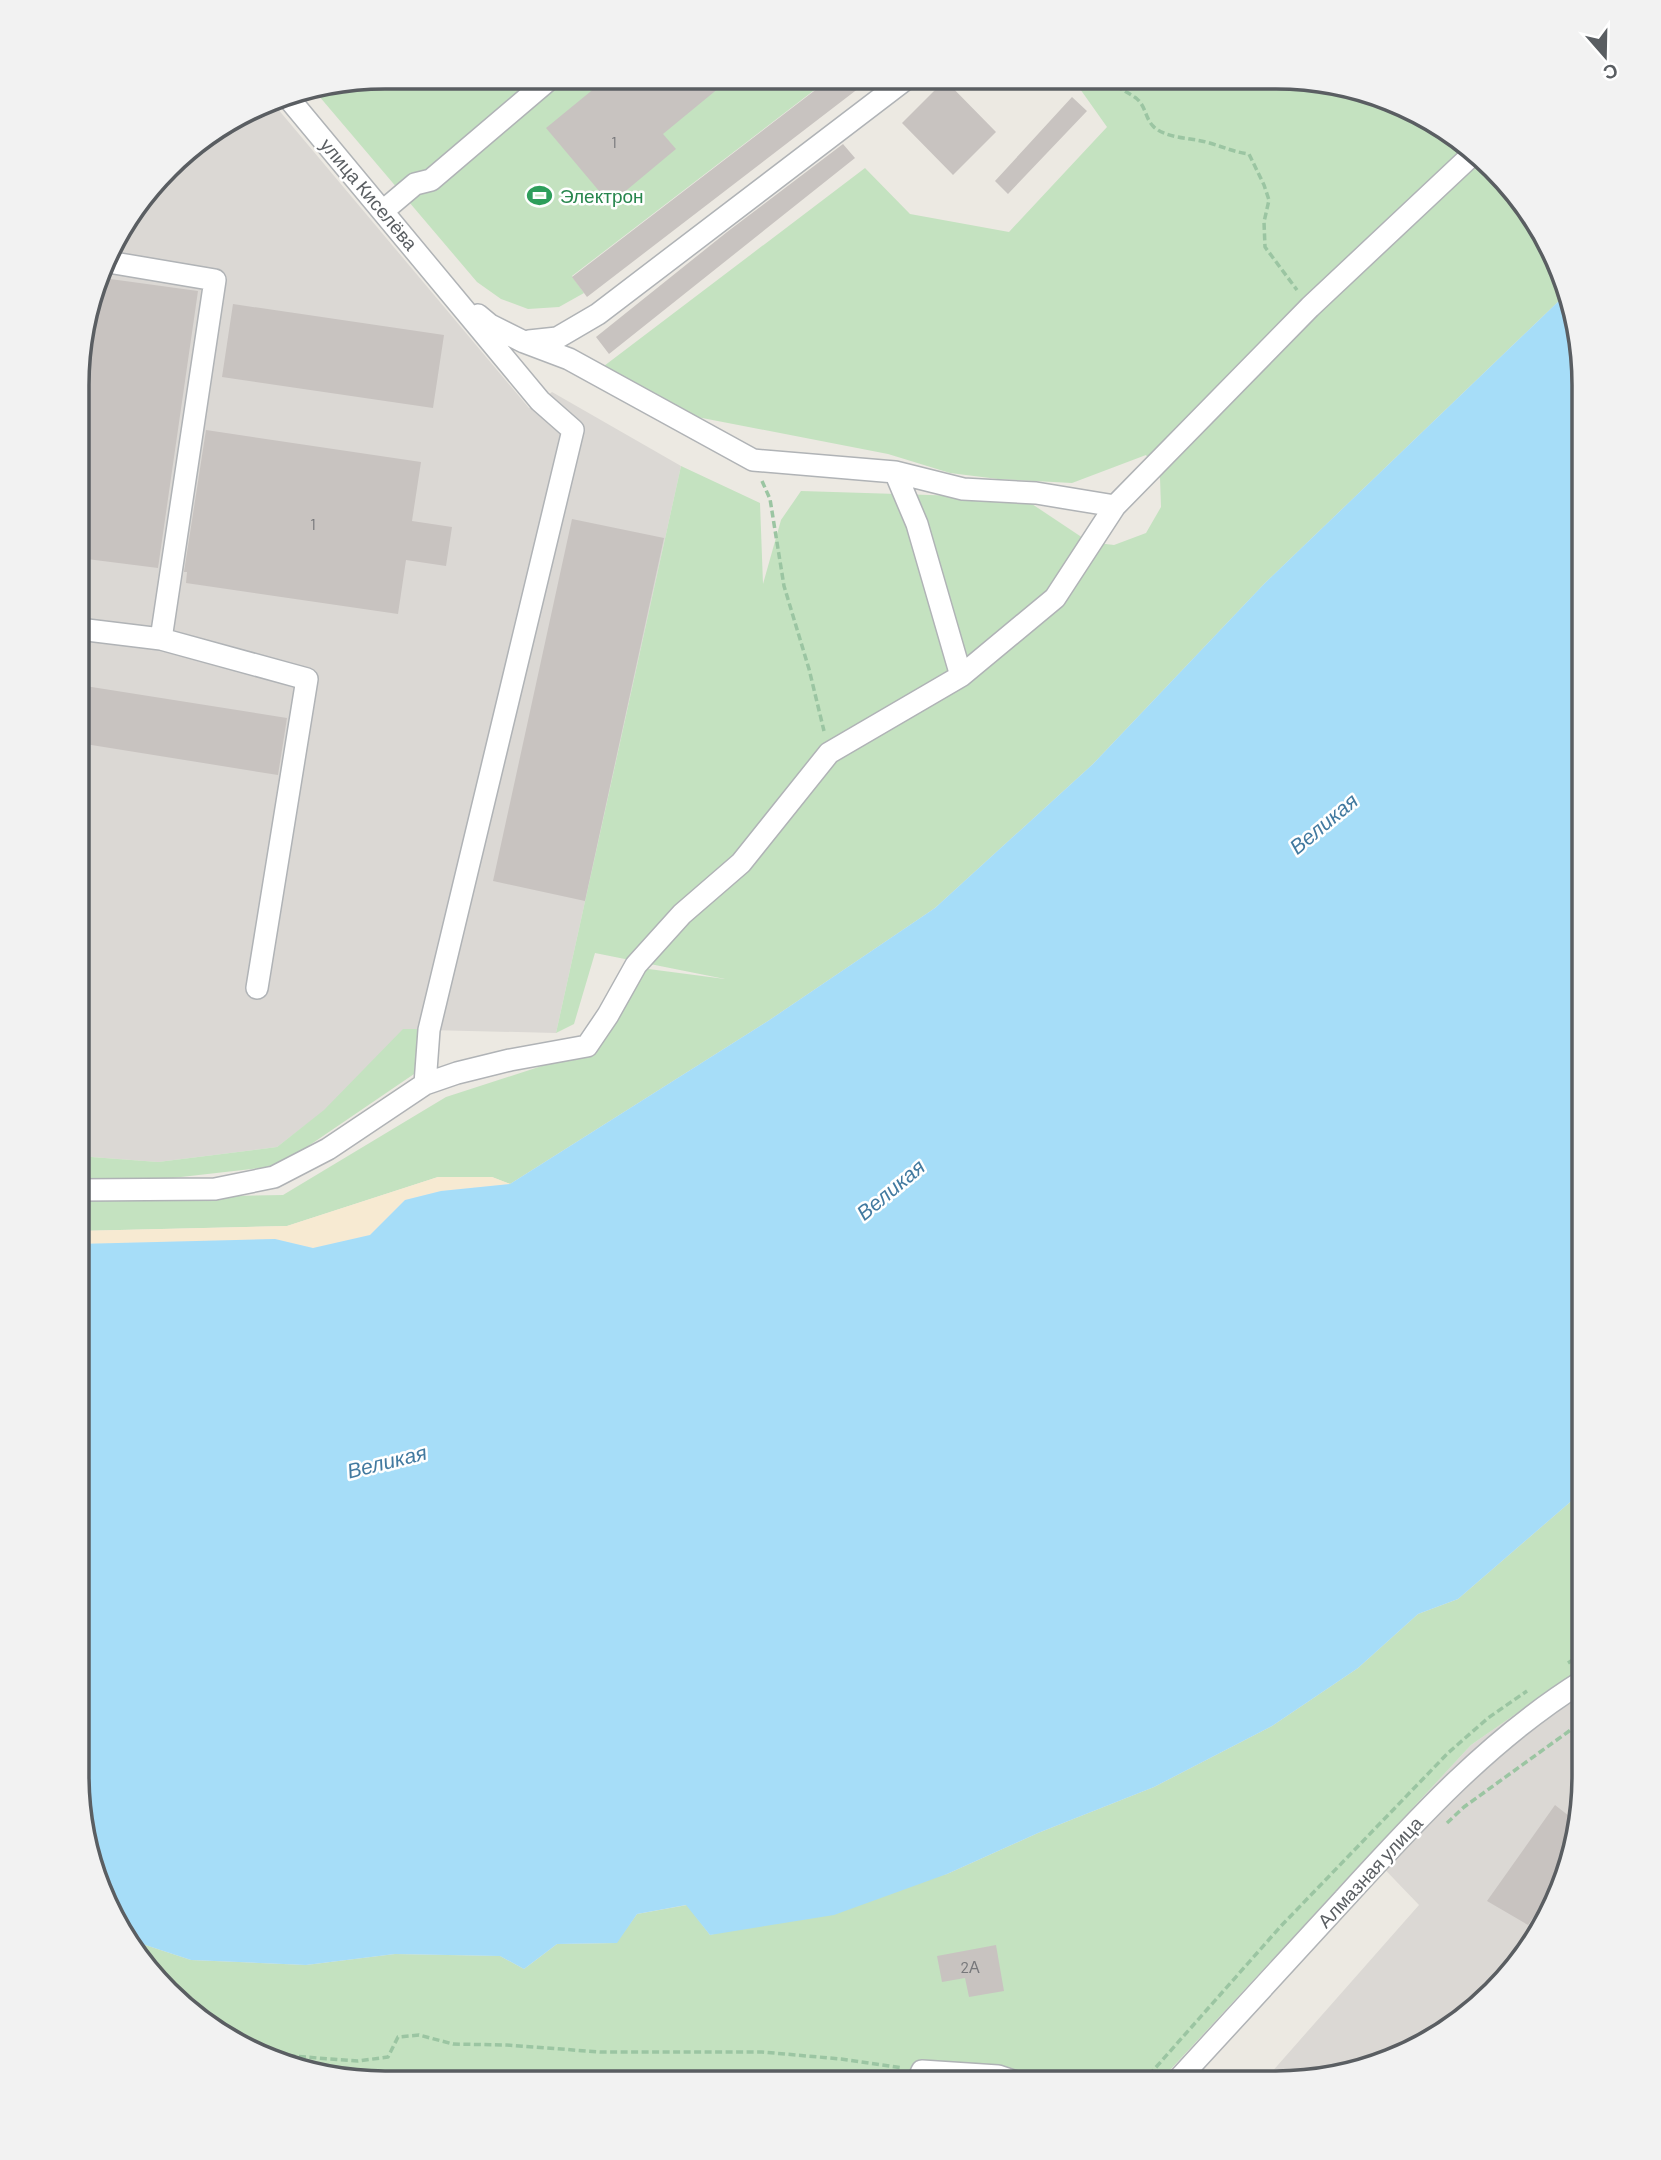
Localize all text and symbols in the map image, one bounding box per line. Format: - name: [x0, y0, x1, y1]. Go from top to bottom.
- north arrow: [1570, 21, 1640, 91]
- text: С: [1600, 59, 1621, 86]
- house number: 1: [611, 132, 617, 151]
- street label: улица Киселёва: [316, 133, 423, 255]
- sports icon: Электрон: [526, 182, 554, 210]
- place label: Электрон: [560, 184, 644, 207]
- house number: 1: [310, 514, 316, 533]
- water label: Великая: [1284, 787, 1362, 859]
- water label: Великая: [851, 1153, 929, 1225]
- water label: Великая: [344, 1439, 429, 1483]
- street label: Алмазная улица: [1312, 1811, 1427, 1932]
- house number: 2А: [960, 1957, 980, 1976]

